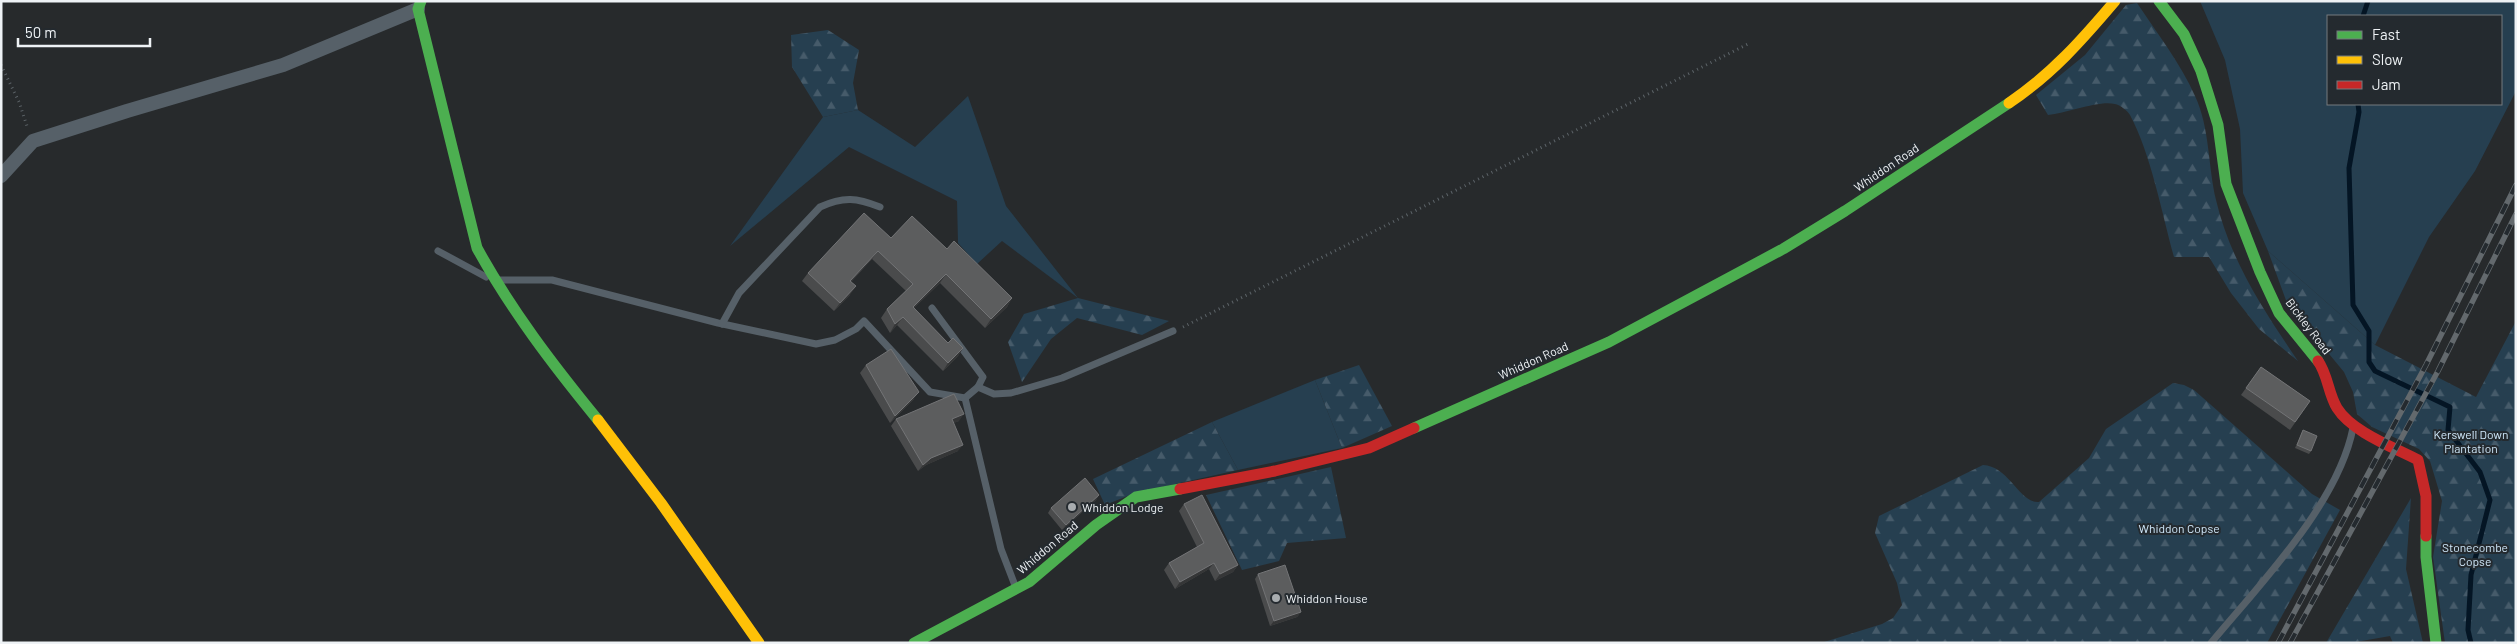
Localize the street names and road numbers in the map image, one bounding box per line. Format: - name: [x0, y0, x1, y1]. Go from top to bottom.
- street label: Whiddon Road: [1851, 140, 1921, 194]
- street label: Bickley Road: [2283, 295, 2335, 357]
- street label: Whiddon Road: [1496, 338, 1570, 382]
- street label: Whiddon Road: [1014, 517, 1080, 577]

